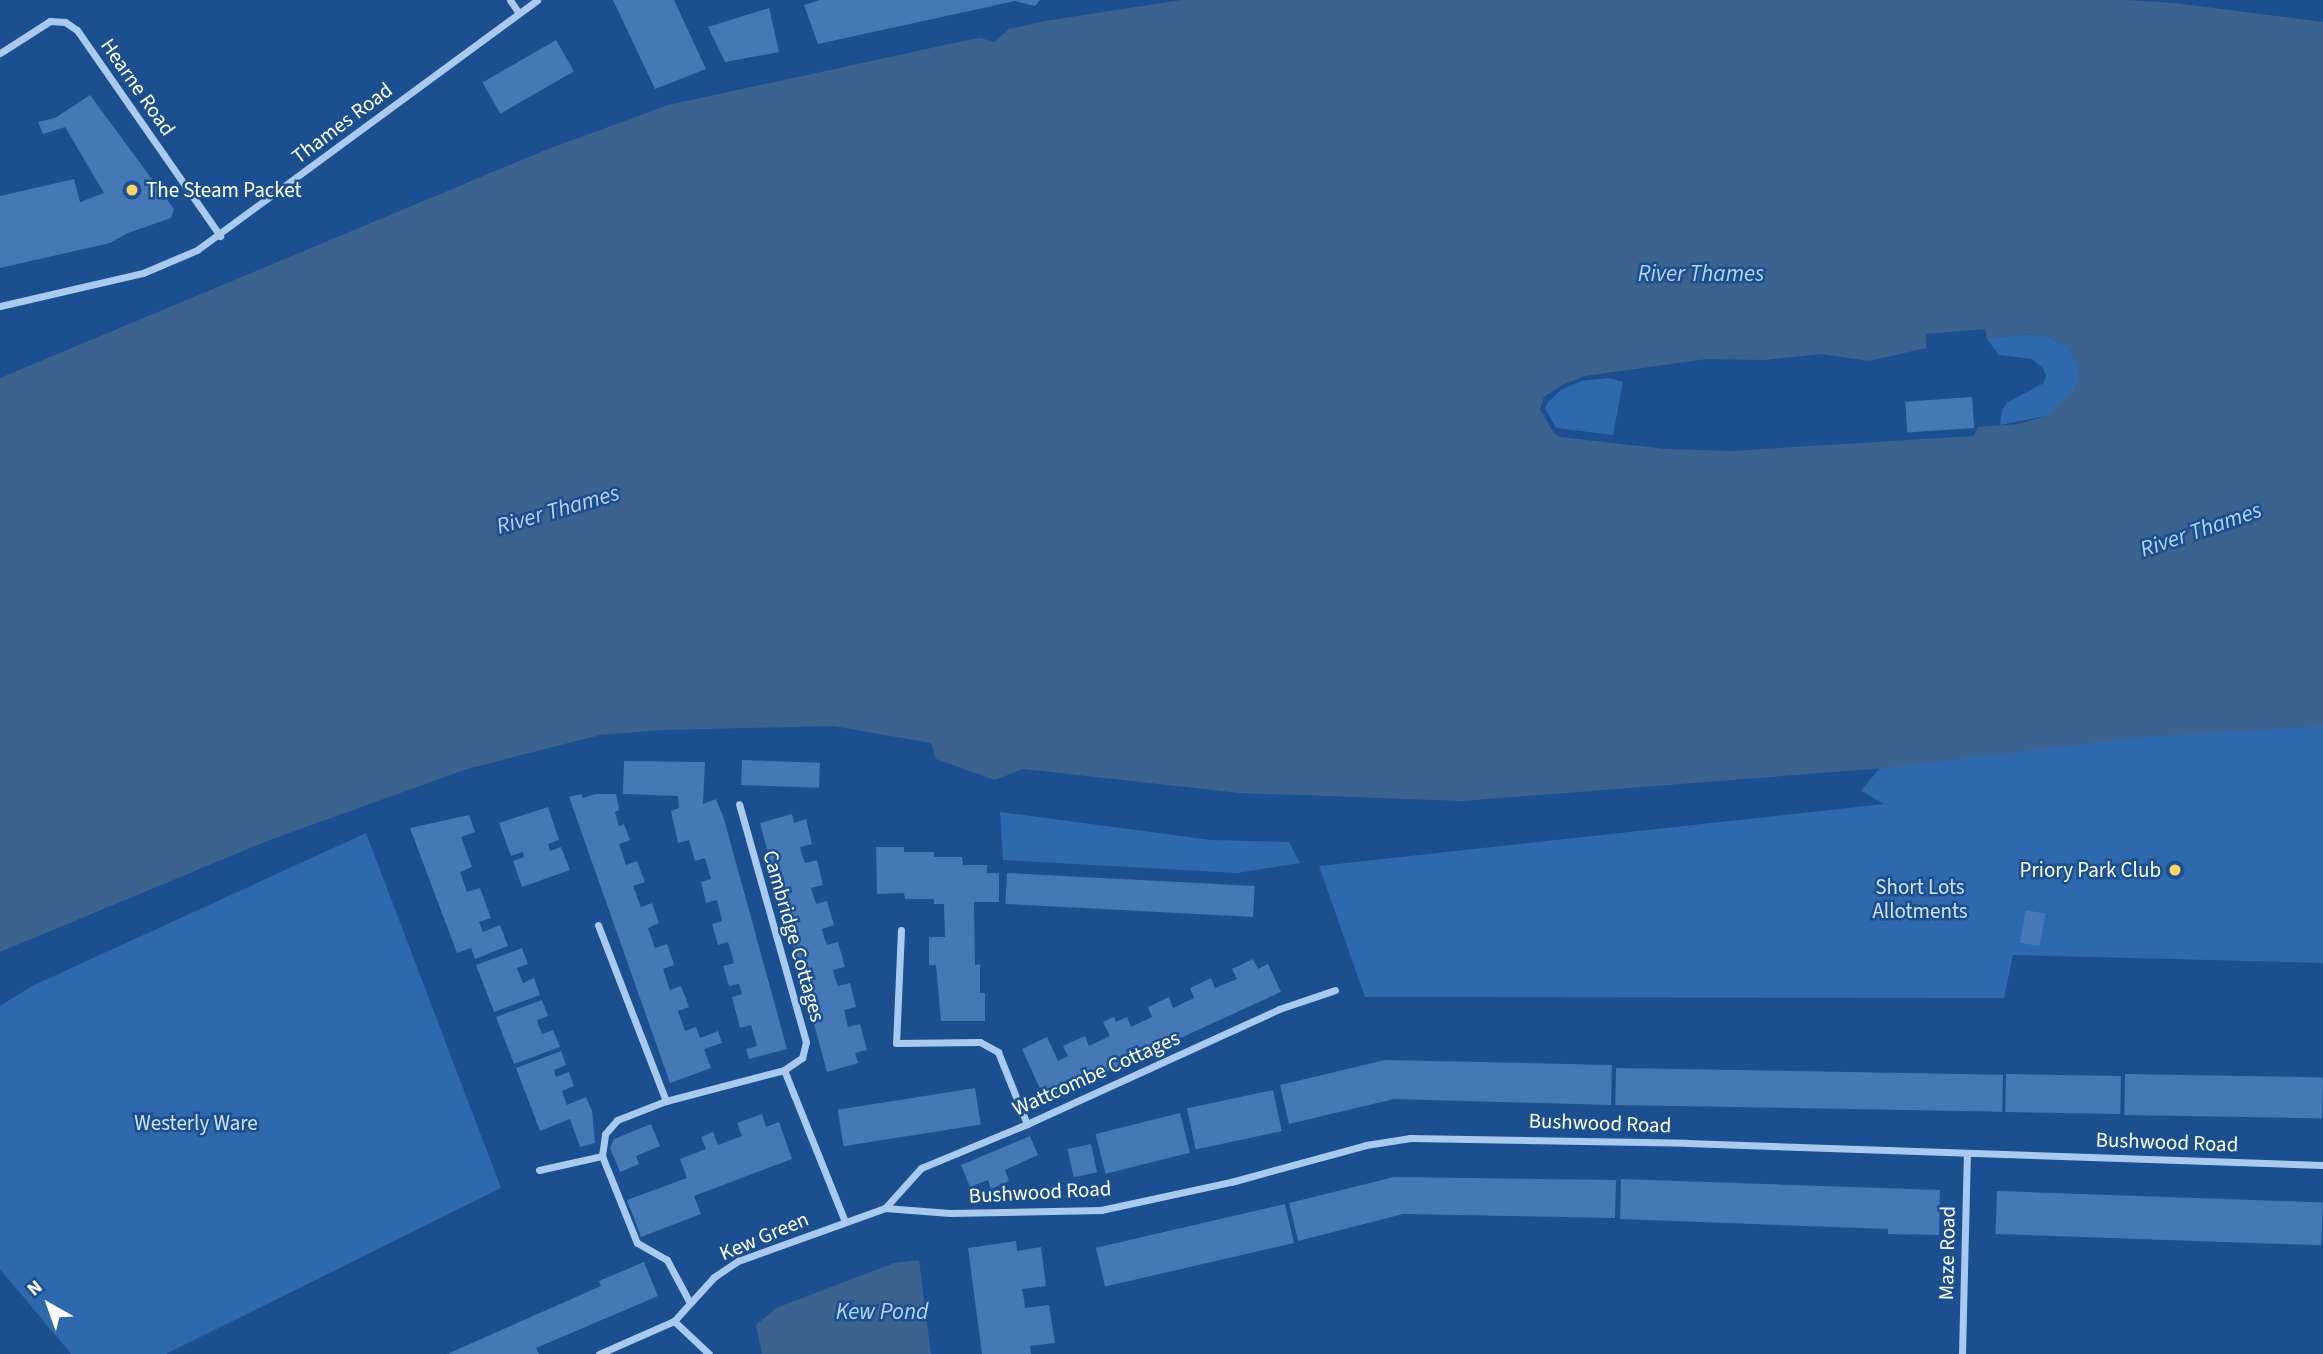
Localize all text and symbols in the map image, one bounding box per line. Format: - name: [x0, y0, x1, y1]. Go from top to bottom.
- street label: Hearne Road: [95, 34, 181, 140]
- street label: Thames Road: [287, 77, 397, 169]
- place label: The Steam Packet: [146, 177, 302, 203]
- marker: The Steam Packet: [124, 182, 140, 198]
- water label: River Thames: [1638, 260, 1764, 288]
- water label: River Thames: [493, 479, 623, 541]
- water label: River Thames: [2137, 496, 2265, 564]
- street label: Cambridge Cottages: [757, 847, 831, 1025]
- place label: Priory Park Club: [2020, 857, 2161, 883]
- marker: Priory Park Club: [2167, 862, 2183, 878]
- park label: Short Lots Allotments: [1872, 874, 1968, 924]
- street label: Wattcombe Cottages: [1008, 1025, 1184, 1121]
- street label: Bushwood Road: [1528, 1108, 1672, 1138]
- park label: Westerly Ware: [134, 1110, 258, 1136]
- street label: Bushwood Road: [2095, 1127, 2239, 1157]
- street label: Bushwood Road: [968, 1176, 1112, 1208]
- street label: Kew Green: [716, 1206, 812, 1266]
- street label: Maze Road: [1934, 1206, 1960, 1300]
- north arrow: [14, 1270, 84, 1340]
- text: N: [22, 1274, 49, 1303]
- water label: Kew Pond: [836, 1298, 928, 1326]

